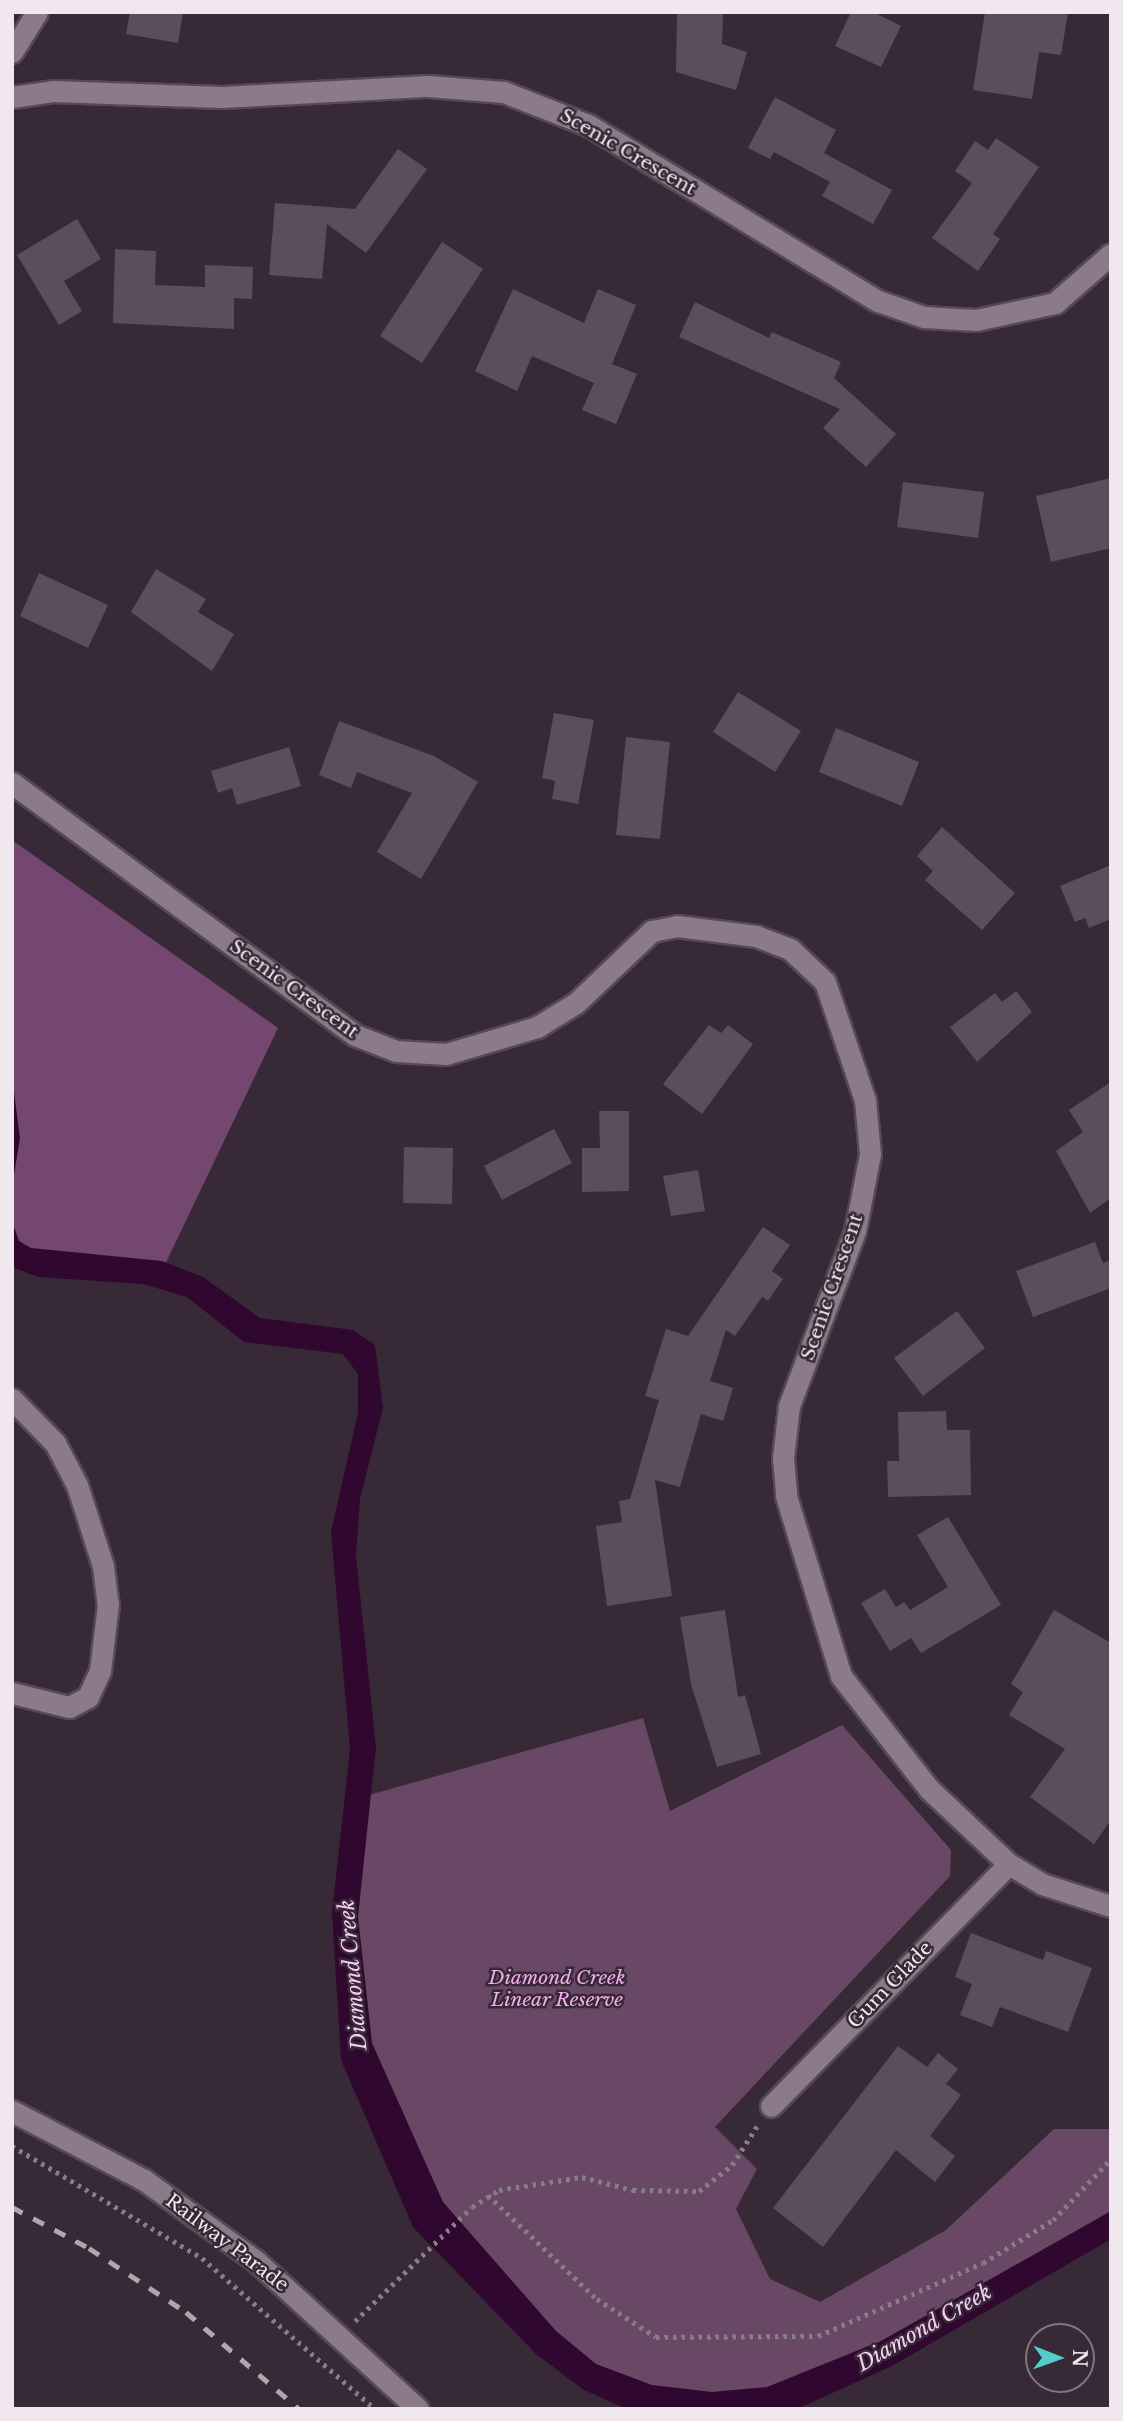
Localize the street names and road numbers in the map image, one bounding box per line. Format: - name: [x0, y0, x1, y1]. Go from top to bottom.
- street label: Scenic Crescent: [556, 104, 700, 200]
- street label: Scenic Crescent: [225, 935, 363, 1043]
- street label: Scenic Crescent: [796, 1211, 868, 1363]
- street label: Gum Glade: [843, 1937, 937, 2033]
- street label: Railway Parade: [161, 2189, 293, 2297]

